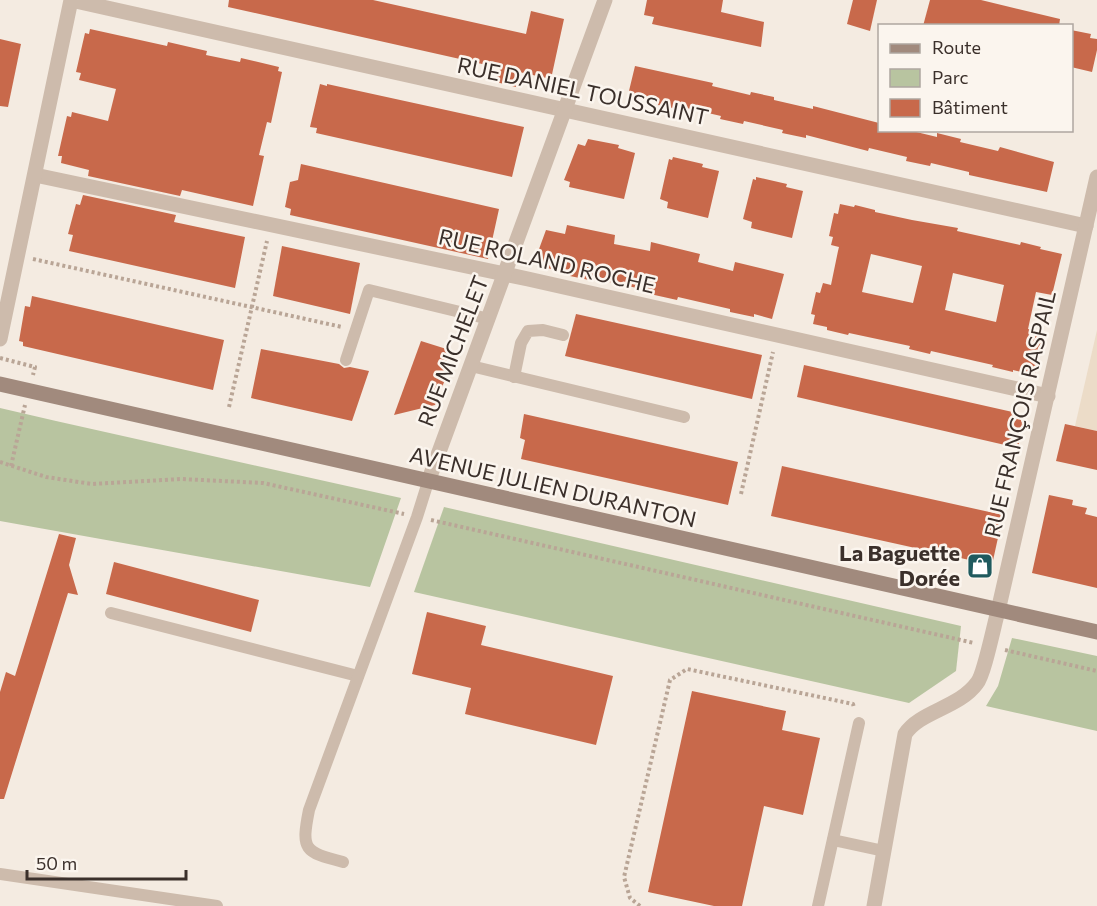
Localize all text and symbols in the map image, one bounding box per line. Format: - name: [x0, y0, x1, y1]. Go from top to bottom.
- legend: [878, 24, 1073, 132]
- text: Route: [932, 36, 981, 58]
- street label: RUE DANIEL TOUSSAINT: [455, 51, 711, 130]
- text: Parc: [932, 66, 969, 88]
- text: Bâtiment: [932, 96, 1008, 118]
- street label: RUE ROLAND ROCHE: [436, 222, 658, 299]
- street label: RUE MICHELET: [411, 272, 494, 430]
- street label: RUE FRANÇOIS RASPAIL: [978, 288, 1061, 540]
- street label: AVENUE JULIEN DURANTON: [407, 440, 699, 533]
- place label: La Baguette Dorée: [839, 539, 960, 591]
- shop icon: La Baguette Dorée: [965, 551, 995, 581]
- scale bar: [27, 843, 186, 881]
- text: 50 m: [36, 852, 77, 874]

